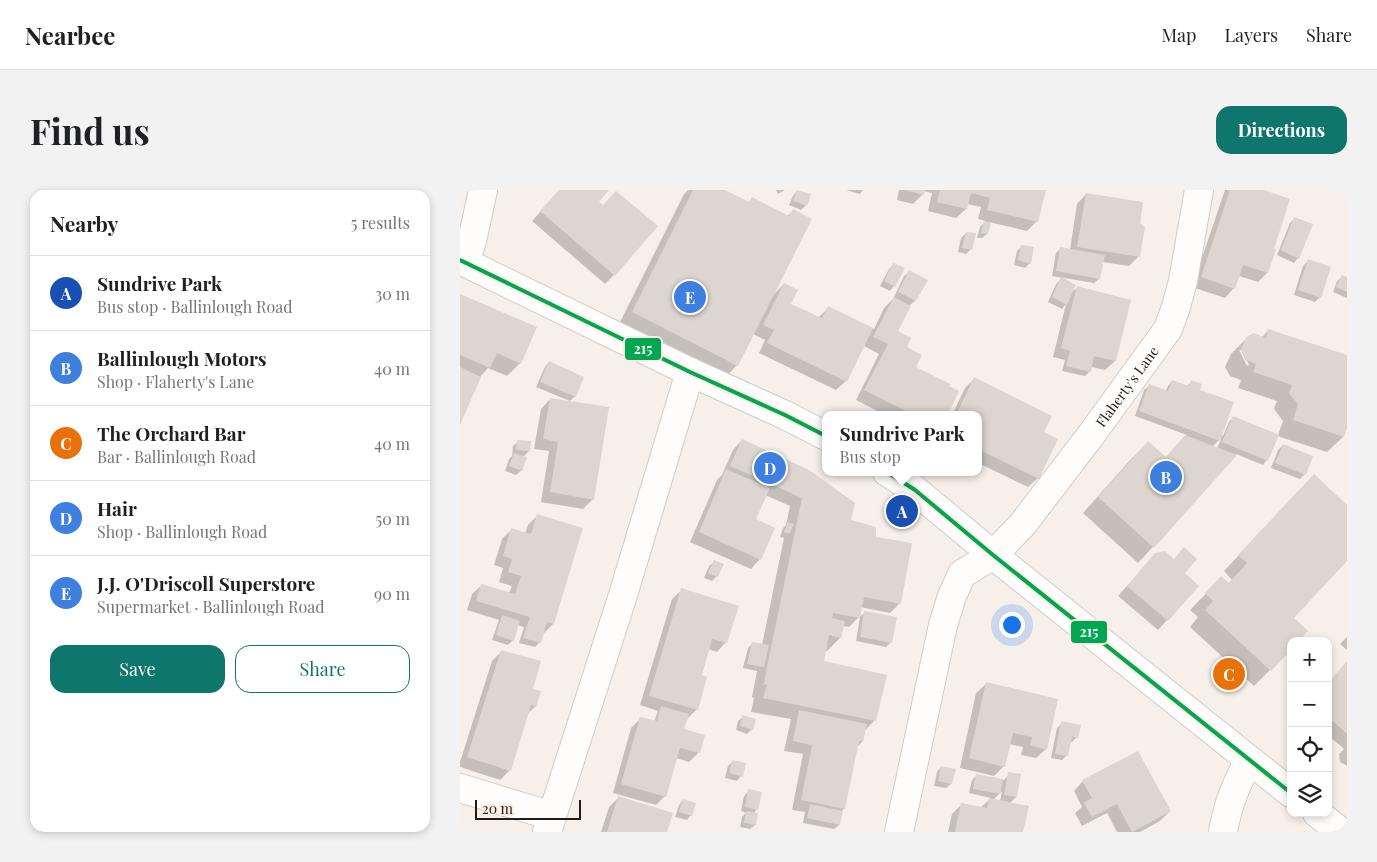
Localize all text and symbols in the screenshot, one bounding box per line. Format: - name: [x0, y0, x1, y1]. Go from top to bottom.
- text: Nearbee: [25, 19, 115, 51]
- text: Map: [1161, 23, 1196, 47]
- text: Layers: [1224, 23, 1278, 47]
- text: Share: [1306, 23, 1352, 47]
- button: Directions: [1216, 106, 1347, 154]
- text: Find us: [30, 107, 150, 154]
- text: Nearby: [50, 209, 119, 237]
- text: 5 results: [351, 212, 410, 233]
- text: Sundrive Park: [97, 270, 222, 296]
- pin: E: [674, 278, 706, 316]
- text: A: [61, 283, 71, 304]
- text: 30 m: [375, 283, 410, 304]
- text: Bus stop · Ballinlough Road: [97, 296, 293, 317]
- line badge: 215: [624, 337, 662, 361]
- text: 215: [634, 339, 652, 358]
- street label: Flaherty's Lane: [1091, 342, 1162, 430]
- text: Ballinlough Motors: [97, 345, 267, 371]
- text: B: [61, 358, 71, 379]
- text: 40 m: [374, 358, 410, 379]
- text: Shop · Flaherty's Lane: [97, 371, 254, 392]
- popup: [822, 411, 982, 476]
- text: The Orchard Bar: [97, 420, 246, 446]
- text: Sundrive Park: [839, 420, 965, 446]
- text: C: [60, 433, 72, 454]
- text: 40 m: [374, 433, 410, 454]
- text: Bar · Ballinlough Road: [97, 446, 256, 467]
- text: Bus stop: [839, 446, 901, 467]
- pin: D: [754, 449, 786, 487]
- pin: B: [1150, 458, 1182, 496]
- pin: A: [886, 492, 918, 530]
- text: Hair: [97, 495, 137, 521]
- text: D: [60, 508, 72, 529]
- text: 50 m: [376, 508, 410, 529]
- text: Shop · Ballinlough Road: [97, 521, 267, 542]
- text: J.J. O'Driscoll Superstore: [97, 570, 315, 596]
- text: E: [61, 583, 71, 604]
- text: 90 m: [374, 583, 410, 604]
- text: Supermarket · Ballinlough Road: [97, 596, 325, 617]
- your location: [999, 612, 1025, 638]
- line badge: 215: [1070, 620, 1108, 644]
- text: 215: [1080, 622, 1098, 641]
- map controls: [1287, 637, 1332, 817]
- button: +: [1287, 637, 1332, 682]
- button: Save: [50, 645, 225, 693]
- button: Share: [235, 645, 410, 693]
- pin: C: [1213, 655, 1245, 693]
- button: −: [1287, 682, 1332, 727]
- button: locate: [1287, 727, 1332, 772]
- button: layers: [1287, 772, 1332, 817]
- scale bar: [475, 797, 581, 820]
- text: 20 m: [482, 799, 513, 818]

